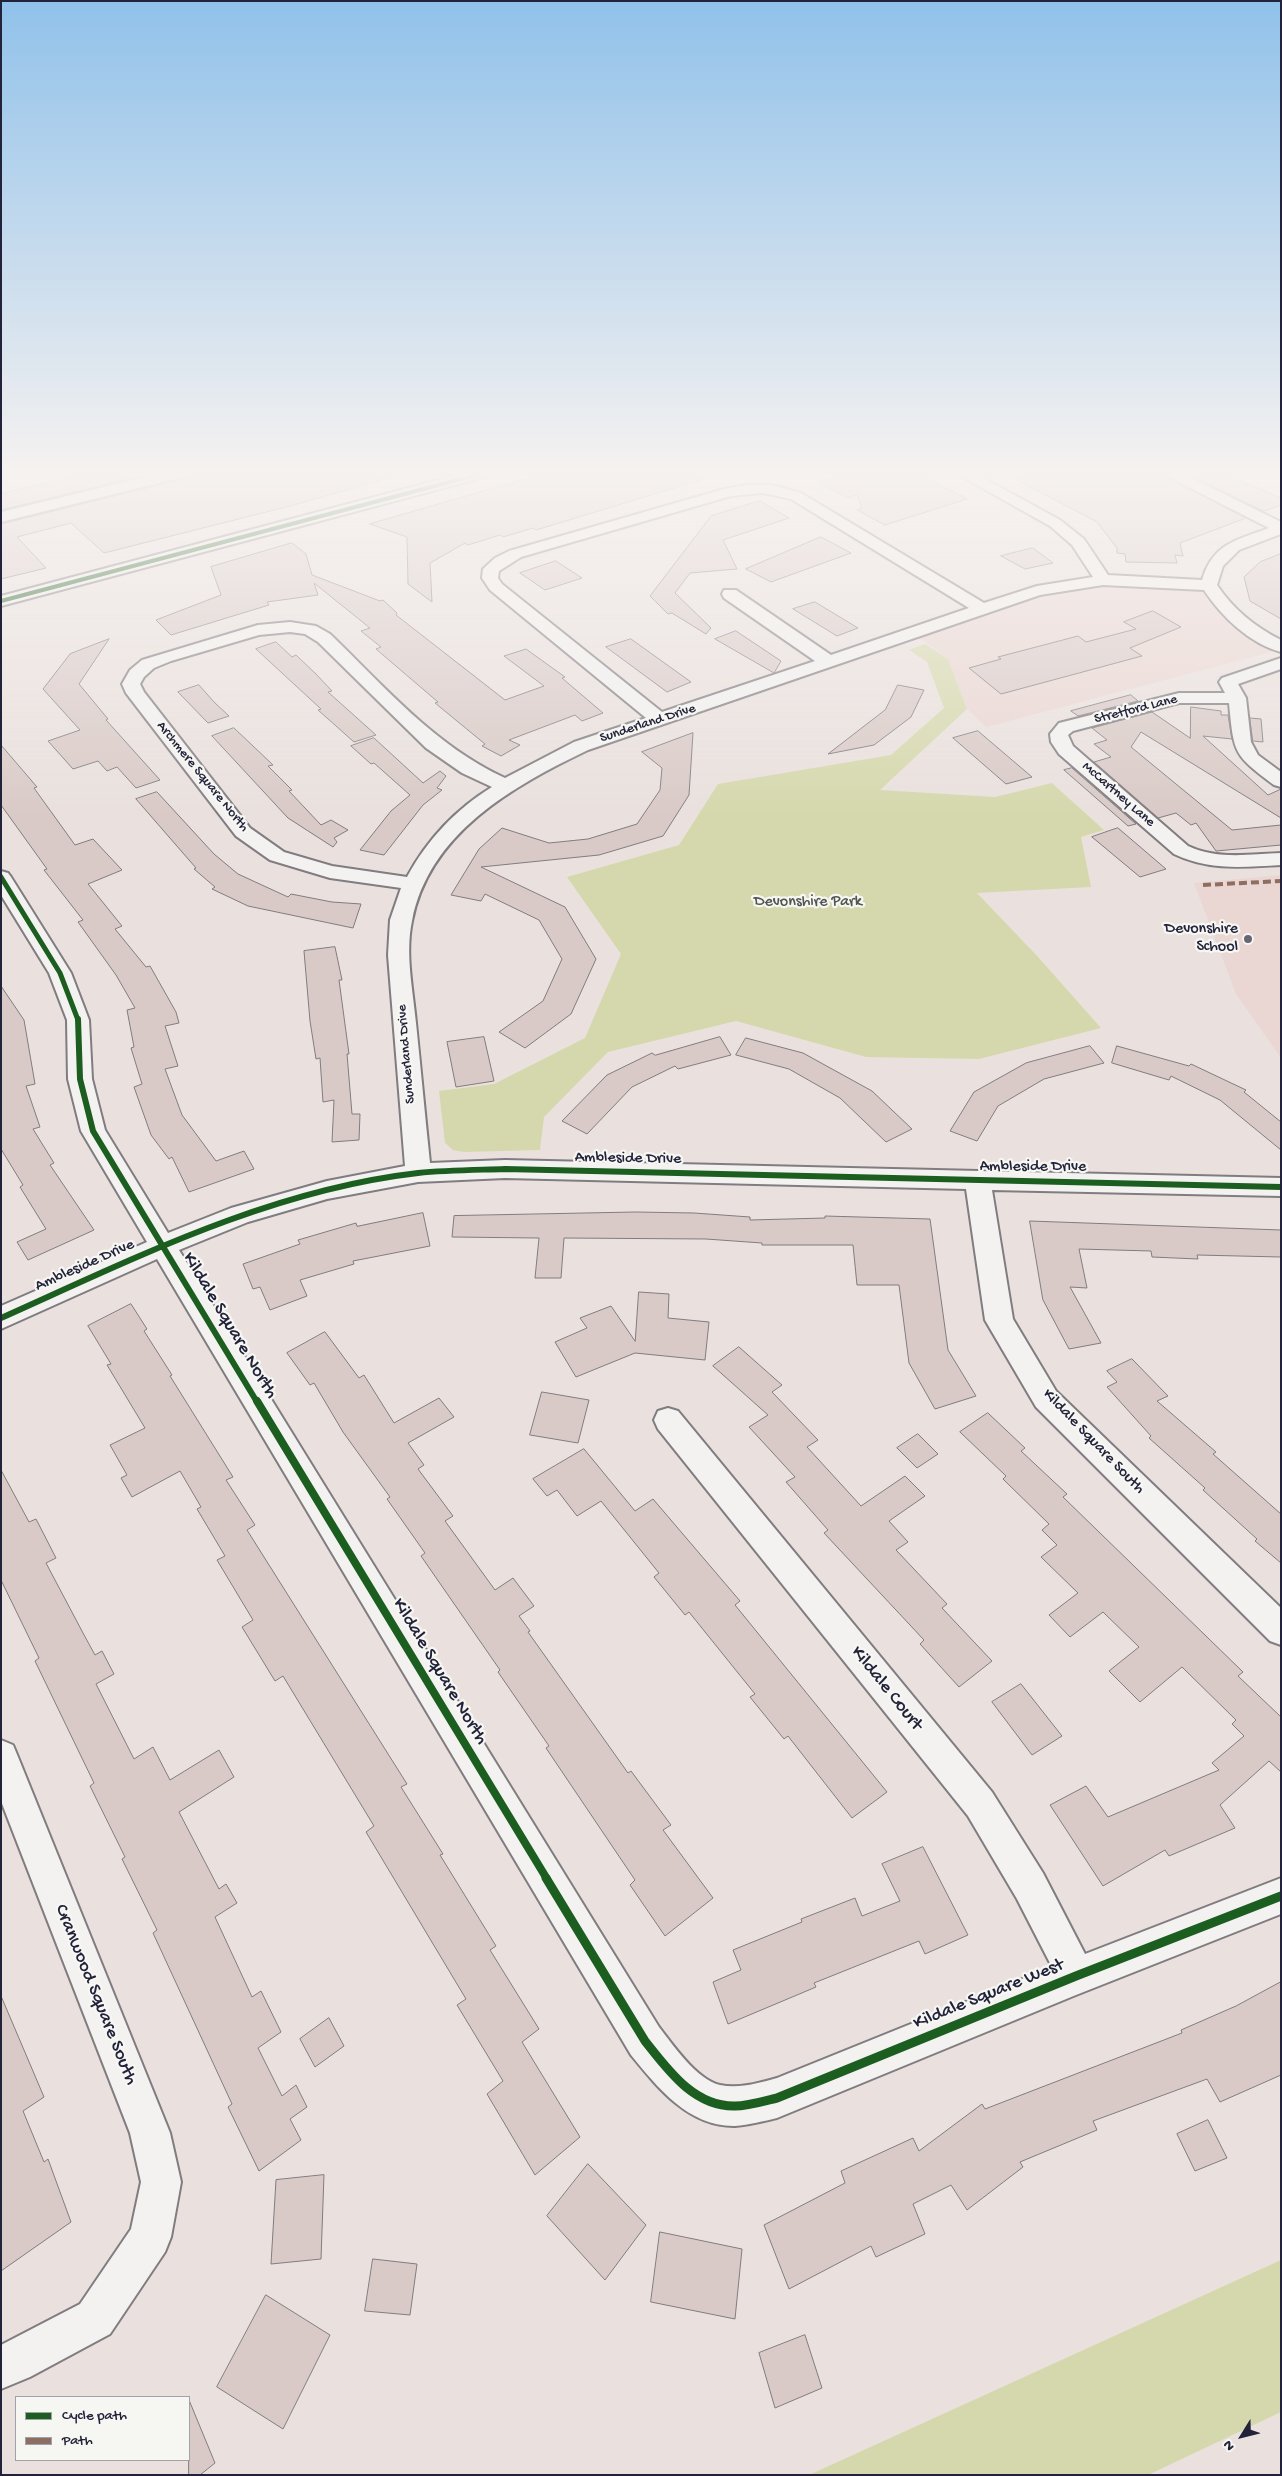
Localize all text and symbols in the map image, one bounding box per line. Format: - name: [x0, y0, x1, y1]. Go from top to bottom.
- street label: Stretford Lane: [1093, 692, 1179, 728]
- street label: Sunderland Drive: [598, 701, 698, 747]
- street label: Archmere Square North: [152, 718, 252, 836]
- street label: McCartney Lane: [1078, 759, 1158, 831]
- park label: Devonshire Park: [754, 893, 862, 913]
- place label: Devonshire School: [1164, 920, 1238, 958]
- marker: Devonshire School: [1242, 933, 1254, 945]
- street label: Sunderland Drive: [394, 1004, 420, 1104]
- street label: Ambleside Drive: [575, 1148, 681, 1170]
- street label: Ambleside Drive: [980, 1158, 1086, 1178]
- street label: Ambleside Drive: [32, 1236, 138, 1296]
- street label: Kildale Square North: [176, 1249, 282, 1403]
- street label: Kildale Square South: [1038, 1385, 1148, 1499]
- street label: Kildale Square North: [386, 1595, 492, 1749]
- street label: Kildale Court: [845, 1642, 927, 1736]
- street label: Cranwood Square South: [48, 1901, 142, 2089]
- street label: Kildale Square West: [910, 1954, 1068, 2036]
- legend: [15, 2396, 190, 2461]
- text: Cycle path: [62, 2407, 127, 2425]
- north arrow: [1217, 2411, 1267, 2461]
- text: Path: [62, 2432, 93, 2450]
- text: N: [1220, 2436, 1239, 2454]

